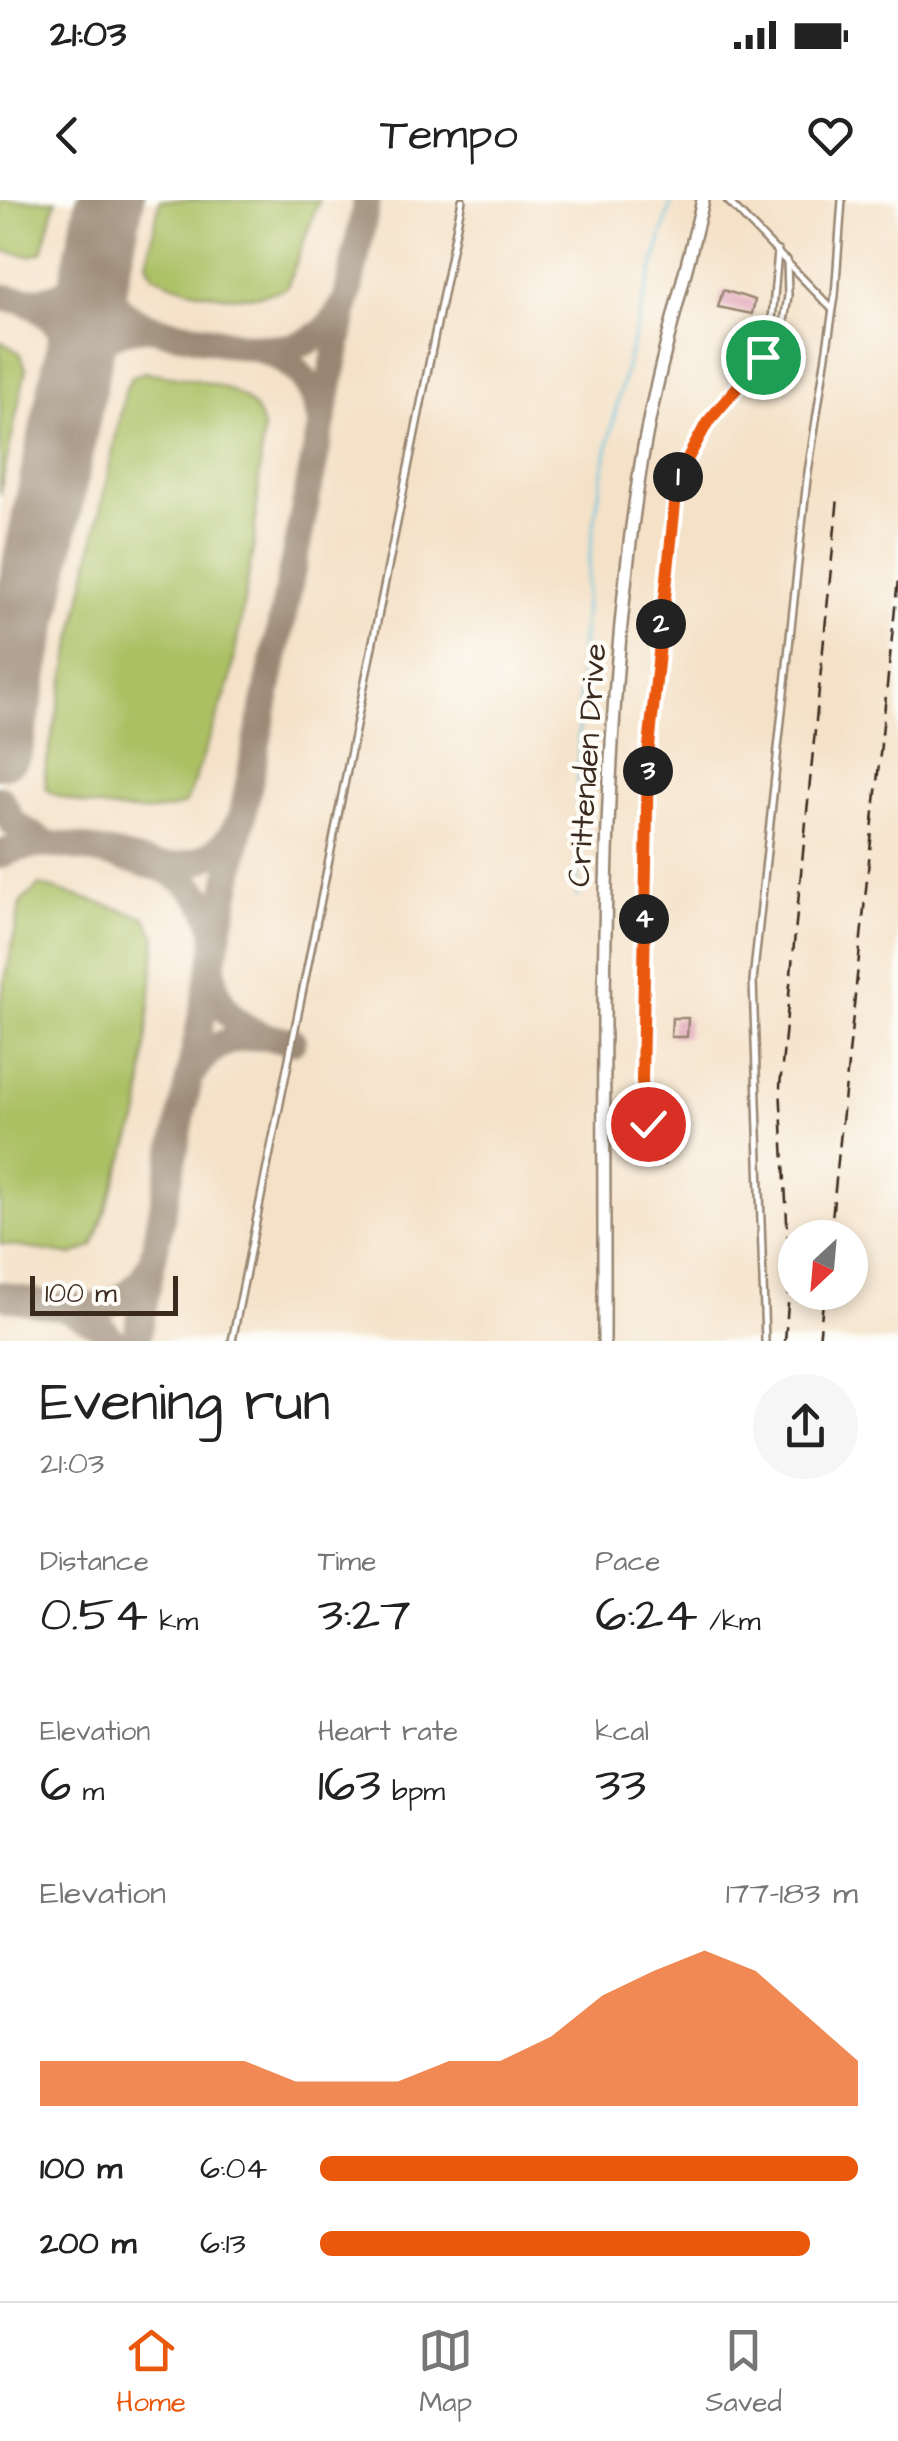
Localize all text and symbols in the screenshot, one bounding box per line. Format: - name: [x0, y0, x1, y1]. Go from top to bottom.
- text: 21:03: [50, 9, 126, 61]
- text: Tempo: [380, 104, 518, 166]
- icon: back: [40, 108, 95, 163]
- icon: heart: [803, 108, 858, 163]
- pin: [721, 315, 806, 400]
- icon: arrive: [736, 330, 791, 385]
- pin: 1: [653, 452, 703, 502]
- text: 1: [676, 457, 680, 496]
- pin: 2: [636, 599, 686, 649]
- text: 2: [653, 604, 669, 643]
- street label: Crittenden Drive: [557, 642, 618, 888]
- pin: 3: [623, 746, 673, 796]
- text: 3: [641, 751, 655, 790]
- pin: 4: [619, 894, 669, 944]
- text: 4: [634, 899, 654, 938]
- pin: [606, 1082, 691, 1167]
- icon: check: [621, 1097, 676, 1152]
- north arrow: [778, 1220, 868, 1310]
- map controls: [778, 1220, 868, 1310]
- scale bar: [30, 1271, 178, 1316]
- text: 100 m: [45, 1274, 117, 1313]
- text: Evening run: [40, 1365, 330, 1441]
- button: share: [753, 1374, 858, 1479]
- text: 21:03: [40, 1441, 104, 1486]
- text: Distance: [40, 1542, 149, 1581]
- text: Time: [318, 1542, 376, 1581]
- text: Pace: [595, 1542, 660, 1581]
- text: 0.54: [40, 1581, 148, 1650]
- text: 3:27: [318, 1581, 411, 1650]
- text: 6:24: [595, 1581, 698, 1650]
- text: km: [148, 1602, 198, 1641]
- text: /km: [698, 1602, 761, 1641]
- text: Elevation: [40, 1712, 150, 1751]
- text: Heart rate: [318, 1712, 458, 1751]
- text: kcal: [595, 1712, 649, 1751]
- text: 6: [40, 1751, 71, 1820]
- text: 163: [318, 1751, 381, 1820]
- text: 33: [595, 1751, 646, 1820]
- text: m: [71, 1772, 104, 1811]
- text: bpm: [381, 1772, 445, 1811]
- text: Elevation: [40, 1871, 166, 1916]
- text: 177–183 m: [726, 1871, 858, 1916]
- text: 100 m: [40, 2146, 122, 2191]
- text: 6:04: [200, 2146, 267, 2191]
- text: 200 m: [40, 2221, 136, 2266]
- text: 6:13: [200, 2221, 246, 2266]
- tab: Home: [116, 2323, 186, 2422]
- tab: Map: [418, 2323, 473, 2422]
- tab: Saved: [706, 2323, 782, 2422]

